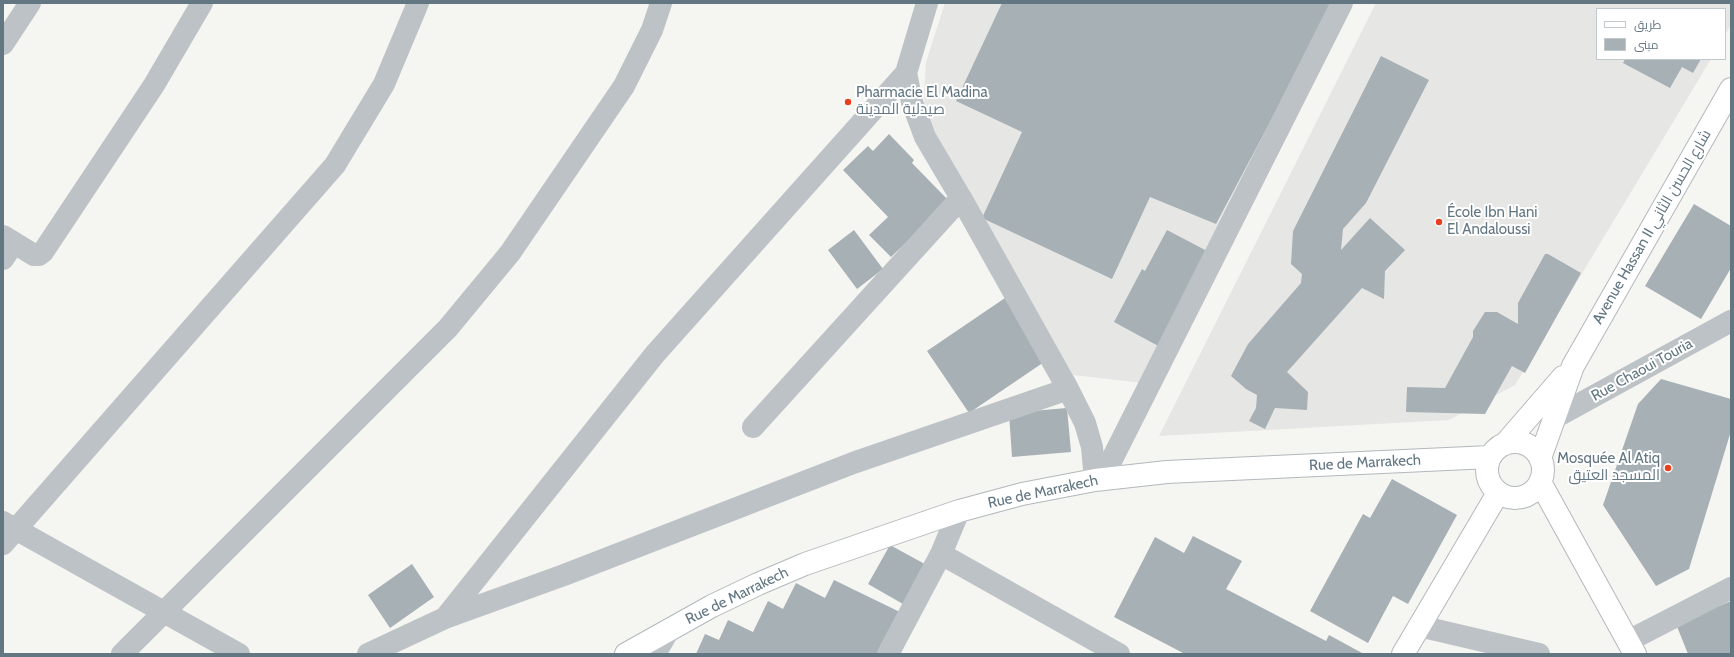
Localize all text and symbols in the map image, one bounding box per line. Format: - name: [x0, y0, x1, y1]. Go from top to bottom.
- legend: [1596, 8, 1726, 60]
- text: طريق: [1634, 17, 1661, 32]
- text: مبنى: [1634, 37, 1659, 52]
- place label: Pharmacie El Madina صيدلية المدينة: [856, 84, 988, 119]
- marker: Pharmacie El Madina صيدلية المدينة: [843, 97, 853, 107]
- street label: Avenue Hassan II شارع الحسن الثاني: [1589, 127, 1715, 327]
- place label: École Ibn Hani El Andaloussi: [1447, 204, 1538, 239]
- marker: École Ibn Hani El Andaloussi: [1434, 217, 1444, 227]
- street label: Rue Chaoui Touria: [1588, 335, 1696, 405]
- place label: Mosquée Al Atiq المسجد العتيق: [1557, 450, 1660, 485]
- street label: Rue de Marrakech: [1309, 451, 1421, 475]
- marker: Mosquée Al Atiq المسجد العتيق: [1663, 463, 1673, 473]
- street label: Rue de Marrakech: [986, 472, 1100, 512]
- street label: Rue de Marrakech: [683, 563, 791, 629]

